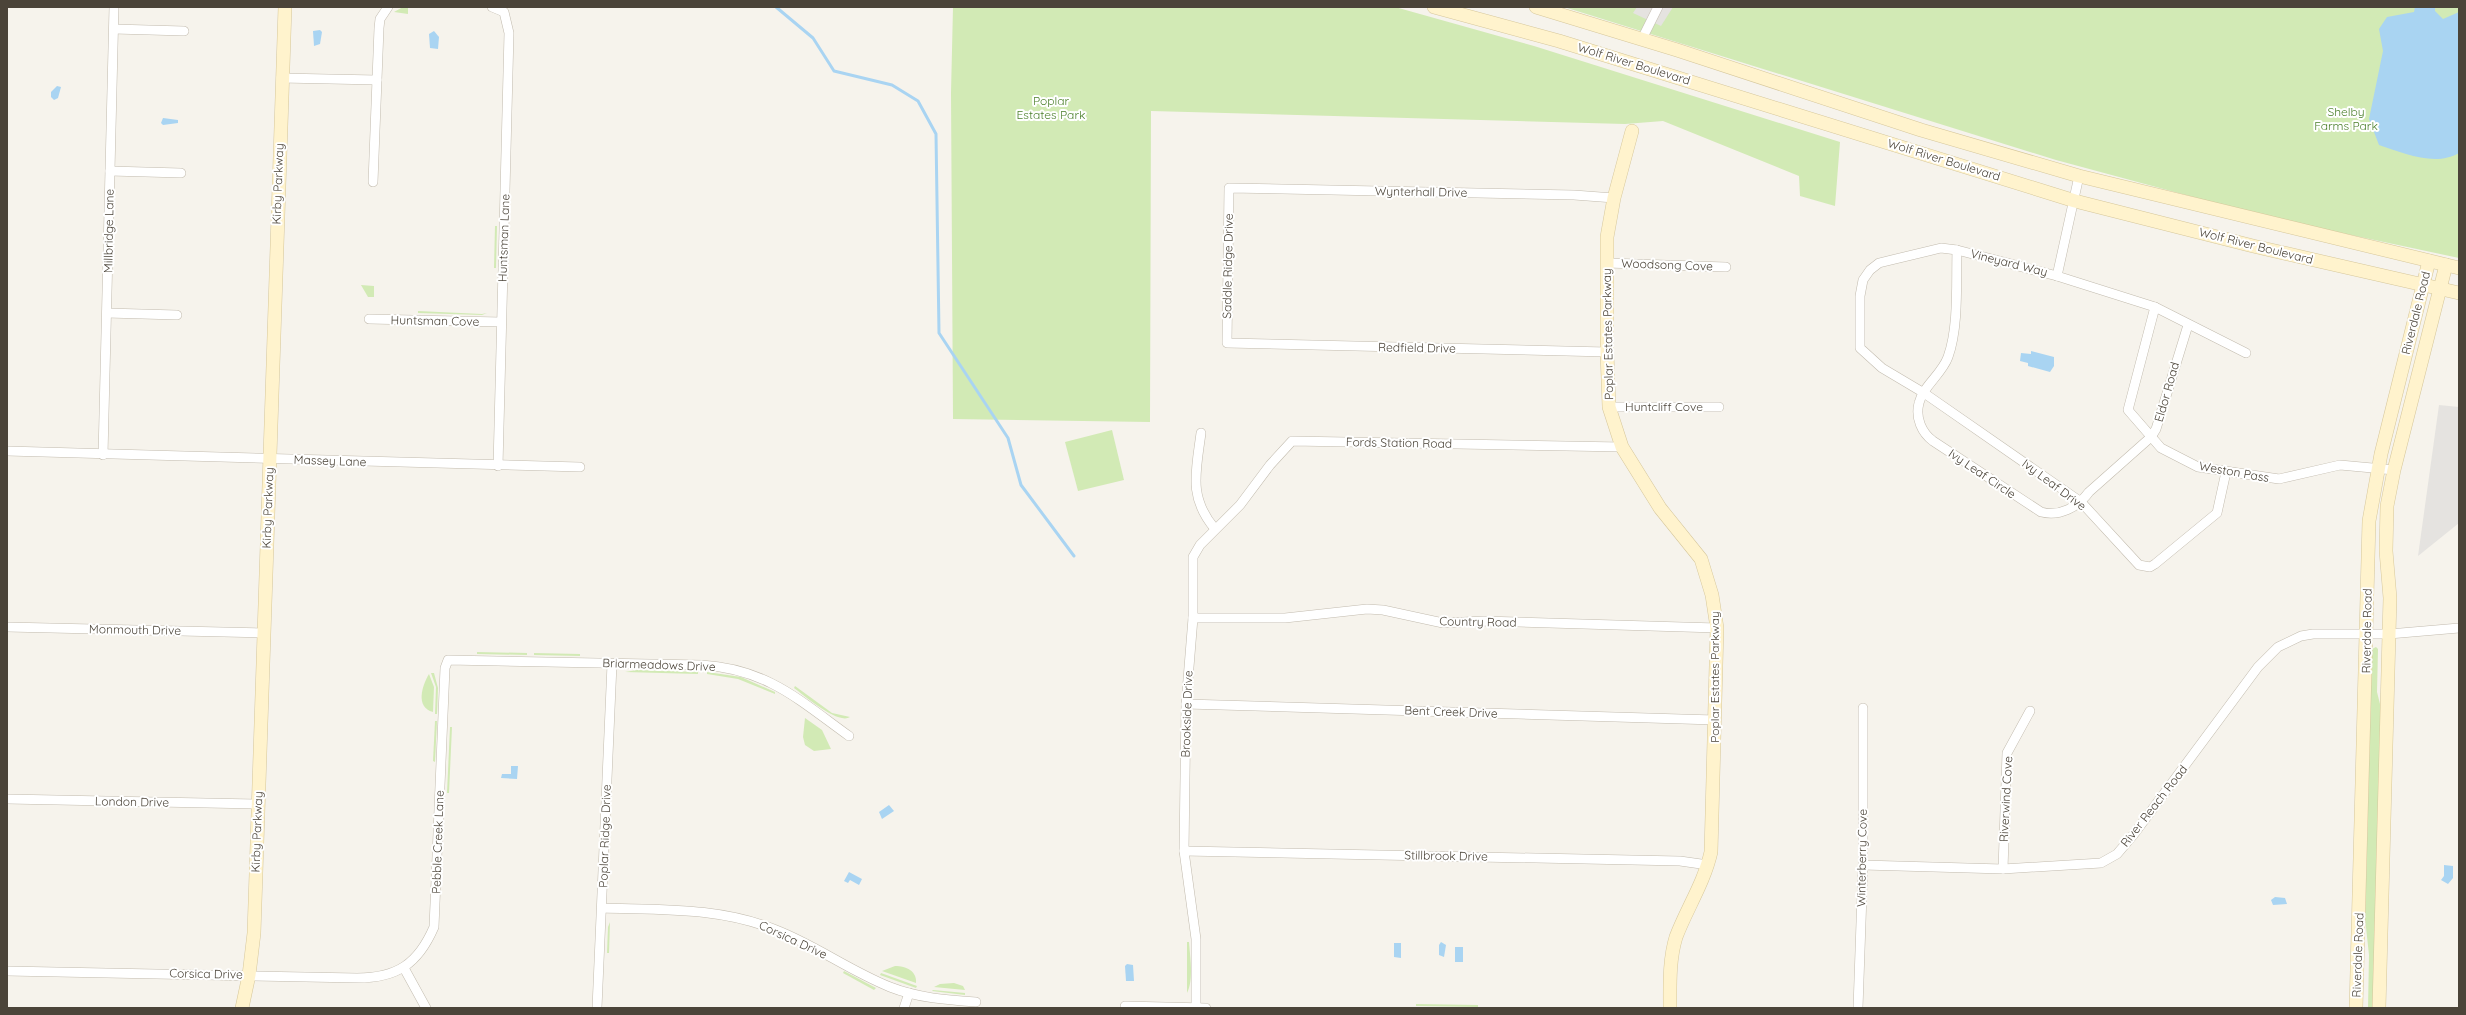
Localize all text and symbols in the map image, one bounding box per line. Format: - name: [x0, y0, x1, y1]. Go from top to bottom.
- street label: Wolf River Boulevard: [1576, 39, 1692, 88]
- park label: Poplar Estates Park: [1017, 93, 1085, 122]
- park label: Shelby Farms Park: [2314, 104, 2378, 133]
- street label: Wolf River Boulevard: [1886, 135, 2002, 184]
- street label: Kirby Parkway: [269, 143, 286, 225]
- street label: Wynterhall Drive: [1375, 183, 1468, 200]
- street label: Millbridge Lane: [100, 188, 117, 273]
- street label: Huntsman Lane: [494, 193, 513, 282]
- street label: Saddle Ridge Drive: [1219, 213, 1236, 319]
- street label: Wolf River Boulevard: [2198, 224, 2315, 267]
- street label: Vineyard Way: [1969, 246, 2049, 279]
- street label: Woodsong Cove: [1621, 255, 1713, 274]
- street label: Poplar Estates Parkway: [1599, 268, 1616, 400]
- street label: Riverdale Road: [2398, 270, 2433, 356]
- street label: Huntsman Cove: [390, 312, 480, 329]
- street label: Redfield Drive: [1378, 339, 1456, 356]
- street label: Eldor Road: [2151, 360, 2182, 424]
- street label: Huntcliff Cove: [1625, 399, 1703, 414]
- street label: Fords Station Road: [1346, 434, 1452, 451]
- street label: Ivy Leaf Circle: [1946, 446, 2019, 502]
- street label: Massey Lane: [293, 452, 367, 469]
- street label: Ivy Leaf Drive: [2019, 456, 2089, 514]
- street label: Weston Pass: [2198, 458, 2271, 485]
- street label: Kirby Parkway: [259, 467, 276, 549]
- street label: Riverdale Road: [2358, 588, 2375, 674]
- street label: Poplar Estates Parkway: [1707, 611, 1722, 743]
- street label: Country Road: [1439, 613, 1517, 630]
- street label: Monmouth Drive: [89, 621, 181, 638]
- street label: Briarmeadows Drive: [602, 655, 716, 674]
- street label: Brookside Drive: [1177, 670, 1196, 758]
- street label: Bent Creek Drive: [1404, 702, 1498, 721]
- street label: Riverwind Cove: [1996, 755, 2015, 842]
- street label: River Reach Road: [2117, 762, 2190, 850]
- street label: Poplar Ridge Drive: [595, 784, 614, 888]
- street label: Pebble Creek Lane: [428, 790, 447, 894]
- street label: Kirby Parkway: [248, 791, 265, 873]
- street label: London Drive: [95, 793, 169, 810]
- street label: Winterberry Cove: [1853, 809, 1870, 907]
- street label: Stillbrook Drive: [1404, 847, 1488, 864]
- street label: Riverdale Road: [2349, 912, 2366, 998]
- street label: Corsica Drive: [757, 917, 830, 962]
- street label: Corsica Drive: [169, 965, 243, 982]

